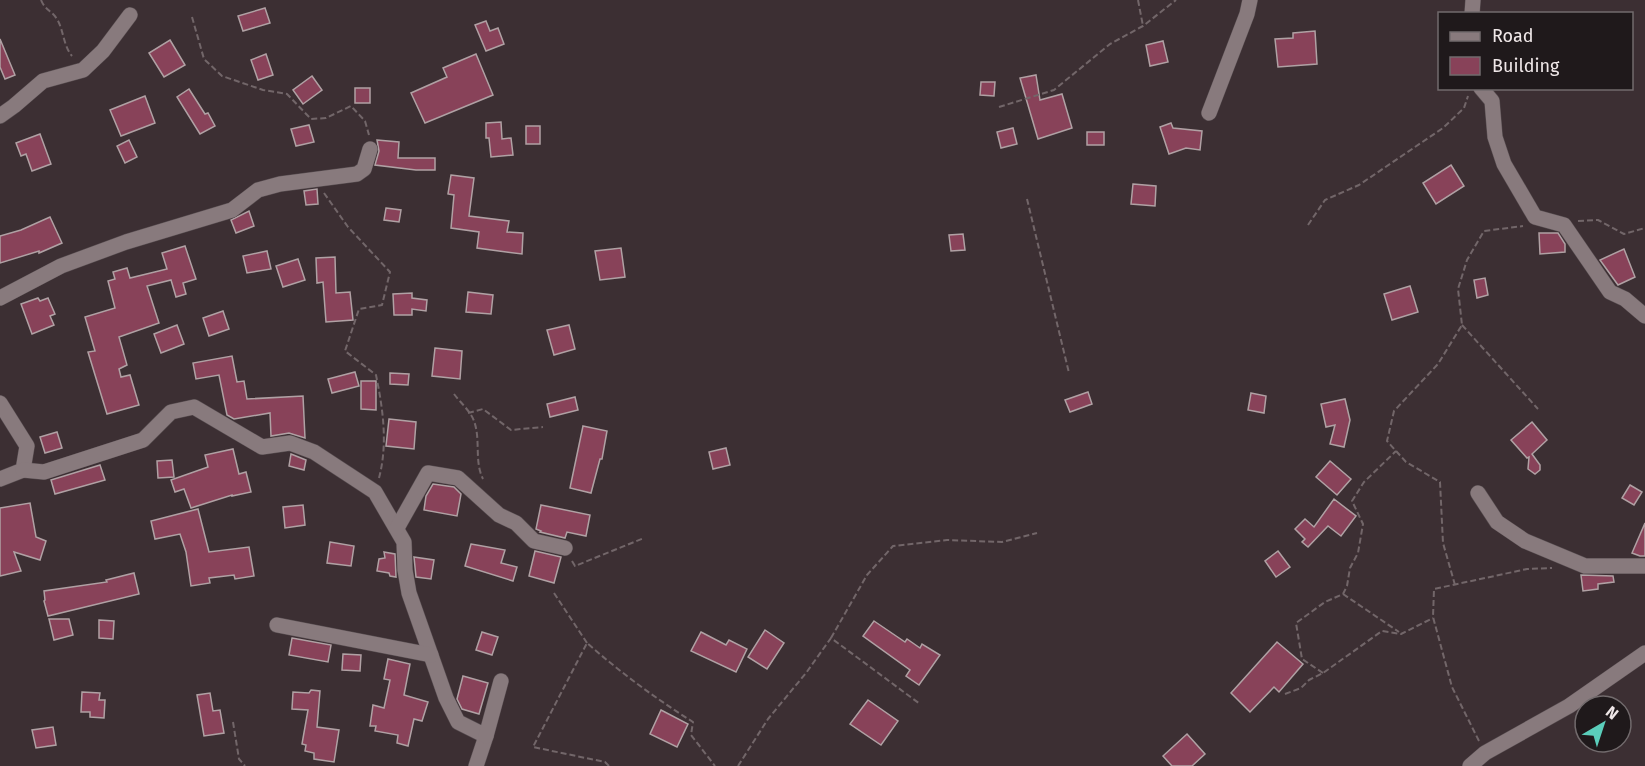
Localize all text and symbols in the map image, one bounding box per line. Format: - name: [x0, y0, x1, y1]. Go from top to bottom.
- legend: [1438, 12, 1633, 90]
- text: Road: [1492, 25, 1534, 47]
- text: Building: [1492, 55, 1560, 77]
- north arrow: [1573, 694, 1633, 754]
- text: N: [1602, 702, 1622, 723]

